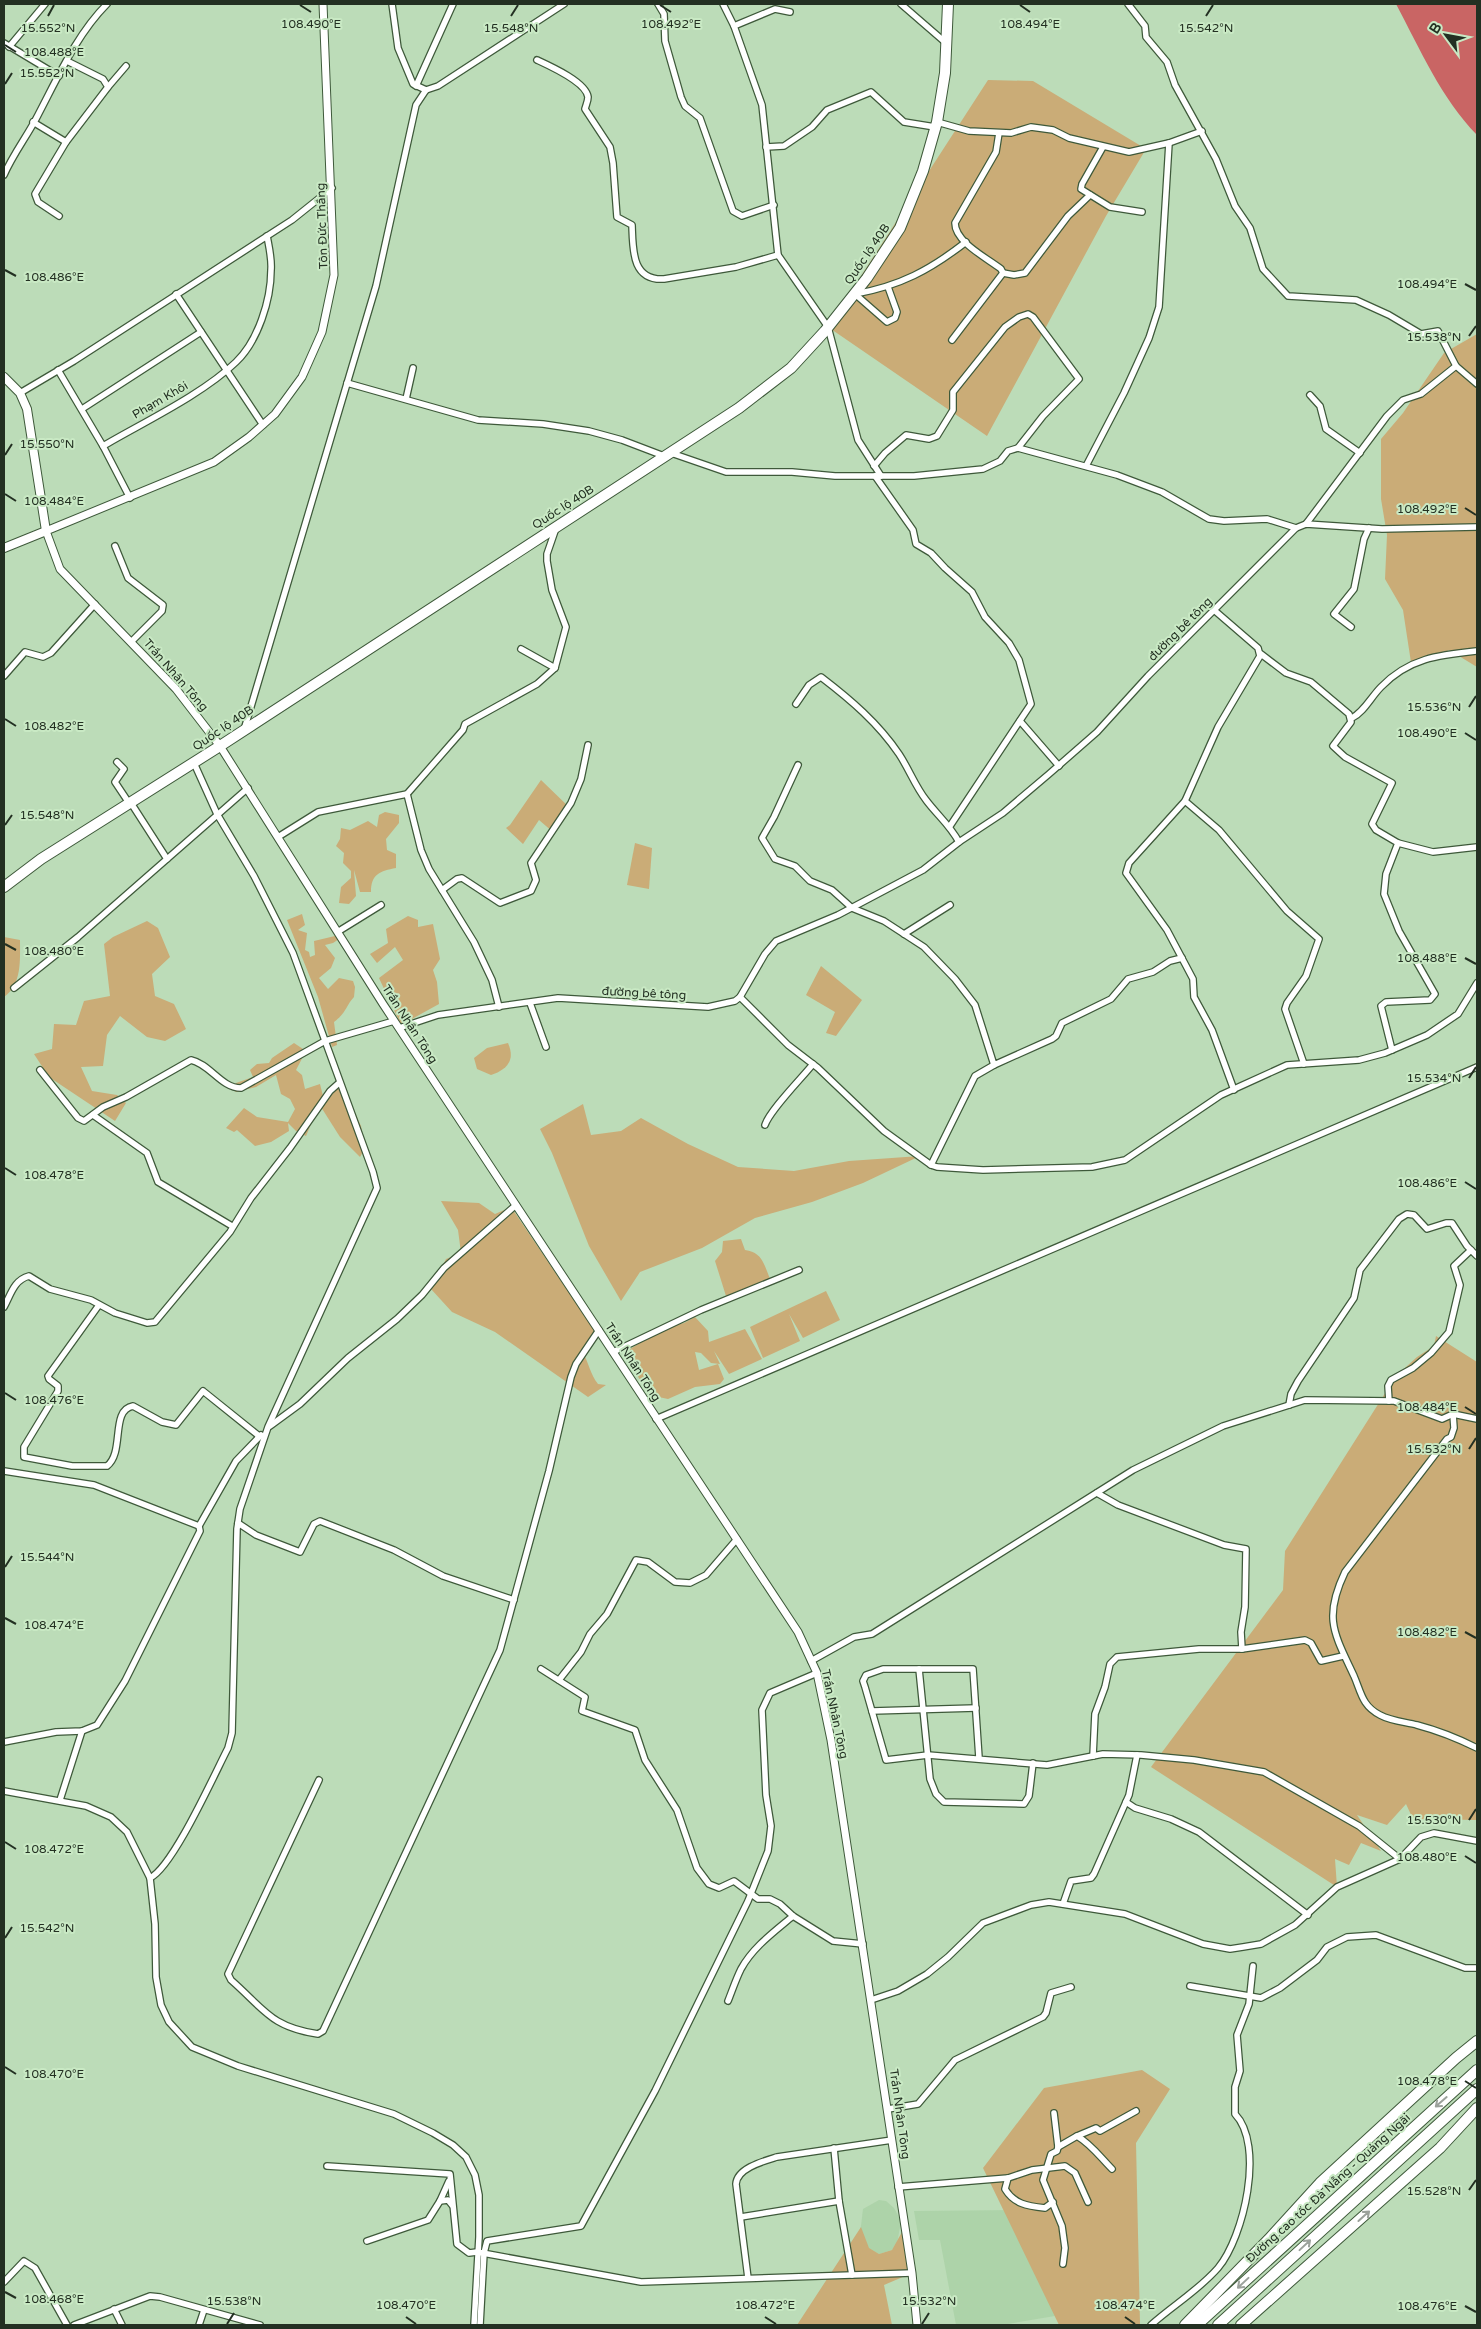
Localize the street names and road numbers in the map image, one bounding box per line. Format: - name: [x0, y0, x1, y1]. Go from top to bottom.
- street label: Tôn Đức Thắng: [313, 183, 331, 269]
- street label: Quốc lộ 40B: [841, 221, 893, 287]
- street label: Phạm Khôi: [130, 378, 190, 422]
- street label: Quốc lộ 40B: [530, 482, 596, 532]
- street label: đường bê tông: [1145, 594, 1215, 664]
- street label: Trần Nhân Tông: [141, 636, 211, 714]
- street label: Quốc lộ 40B: [190, 702, 256, 754]
- street label: Trần Nhân Tông: [379, 982, 441, 1066]
- street label: đường bê tông: [601, 984, 687, 1002]
- street label: Trần Nhân Tông: [602, 1320, 664, 1404]
- street label: Trần Nhân Tông: [819, 1668, 851, 1760]
- street label: Trần Nhân Tông: [887, 2068, 913, 2160]
- street label: Đường cao tốc Đà Nẵng - Quảng Ngãi: [1243, 2110, 1413, 2266]

